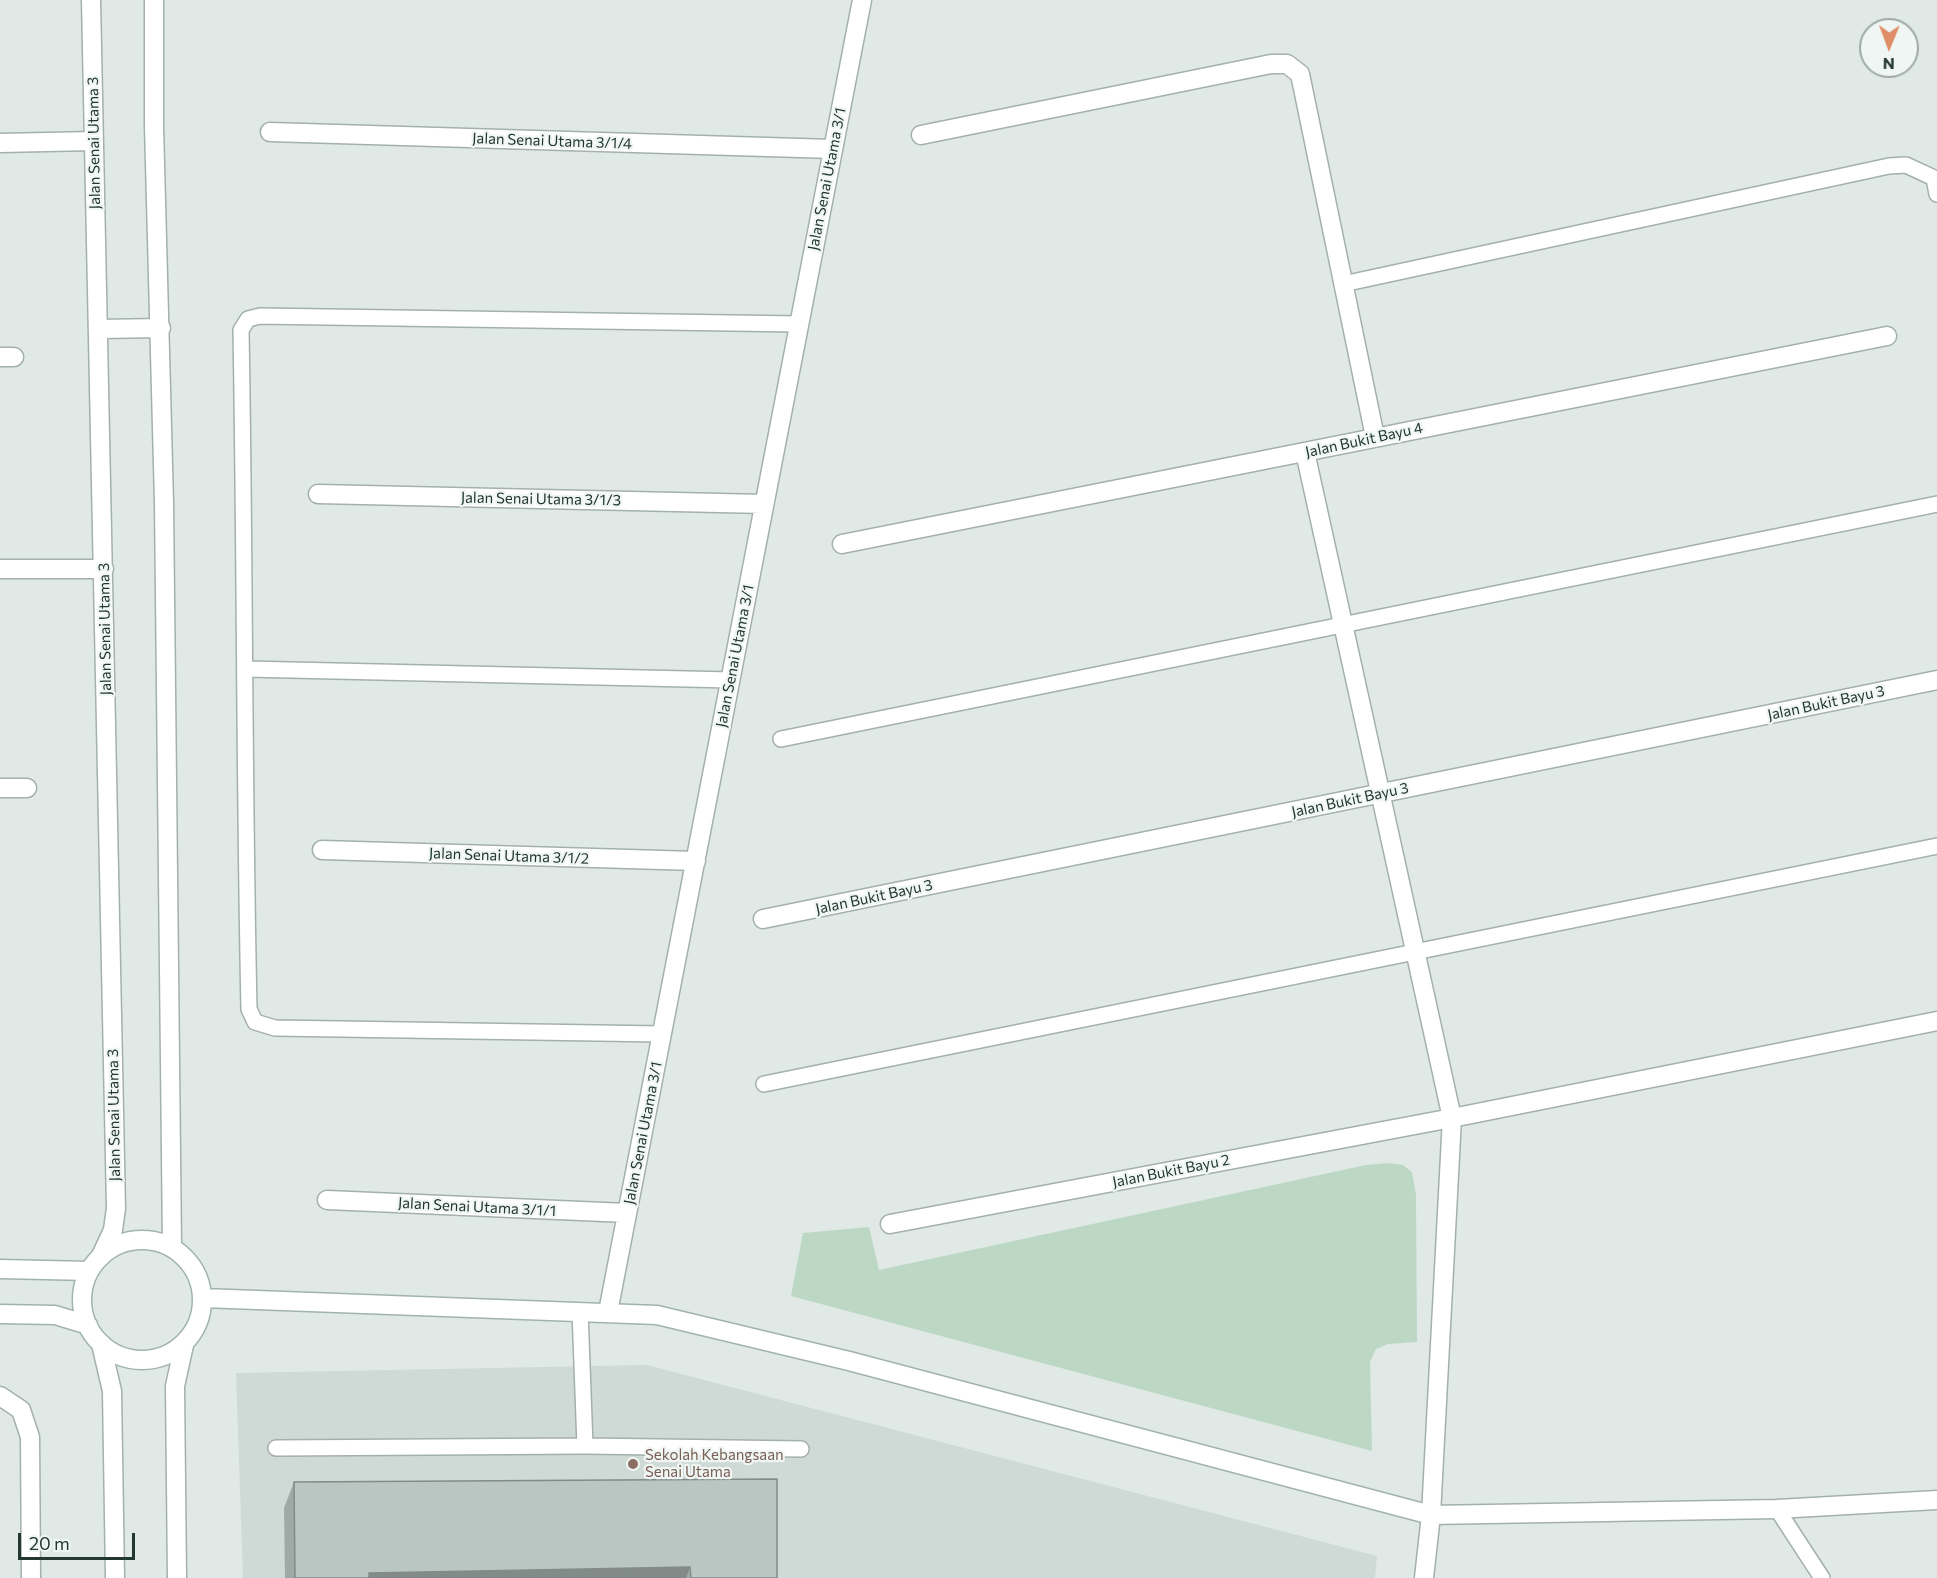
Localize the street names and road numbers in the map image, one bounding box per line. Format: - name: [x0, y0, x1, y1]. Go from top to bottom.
- street label: Jalan Senai Utama 3: [84, 77, 104, 209]
- street label: Jalan Senai Utama 3/1: [804, 106, 850, 252]
- street label: Jalan Senai Utama 3/1/4: [472, 129, 632, 153]
- street label: Jalan Bukit Bayu 4: [1304, 419, 1424, 461]
- street label: Jalan Senai Utama 3/1/3: [461, 489, 621, 509]
- street label: Jalan Senai Utama 3: [95, 563, 115, 695]
- street label: Jalan Senai Utama 3/1: [712, 583, 758, 729]
- street label: Jalan Bukit Bayu 3: [1766, 682, 1886, 724]
- street label: Jalan Bukit Bayu 3: [1290, 779, 1410, 821]
- street label: Jalan Senai Utama 3/1/2: [429, 844, 589, 868]
- street label: Jalan Bukit Bayu 3: [814, 876, 934, 918]
- street label: Jalan Senai Utama 3: [104, 1049, 124, 1181]
- street label: Jalan Senai Utama 3/1: [620, 1060, 666, 1206]
- street label: Jalan Bukit Bayu 2: [1111, 1151, 1231, 1191]
- street label: Jalan Senai Utama 3/1/1: [397, 1194, 557, 1220]

